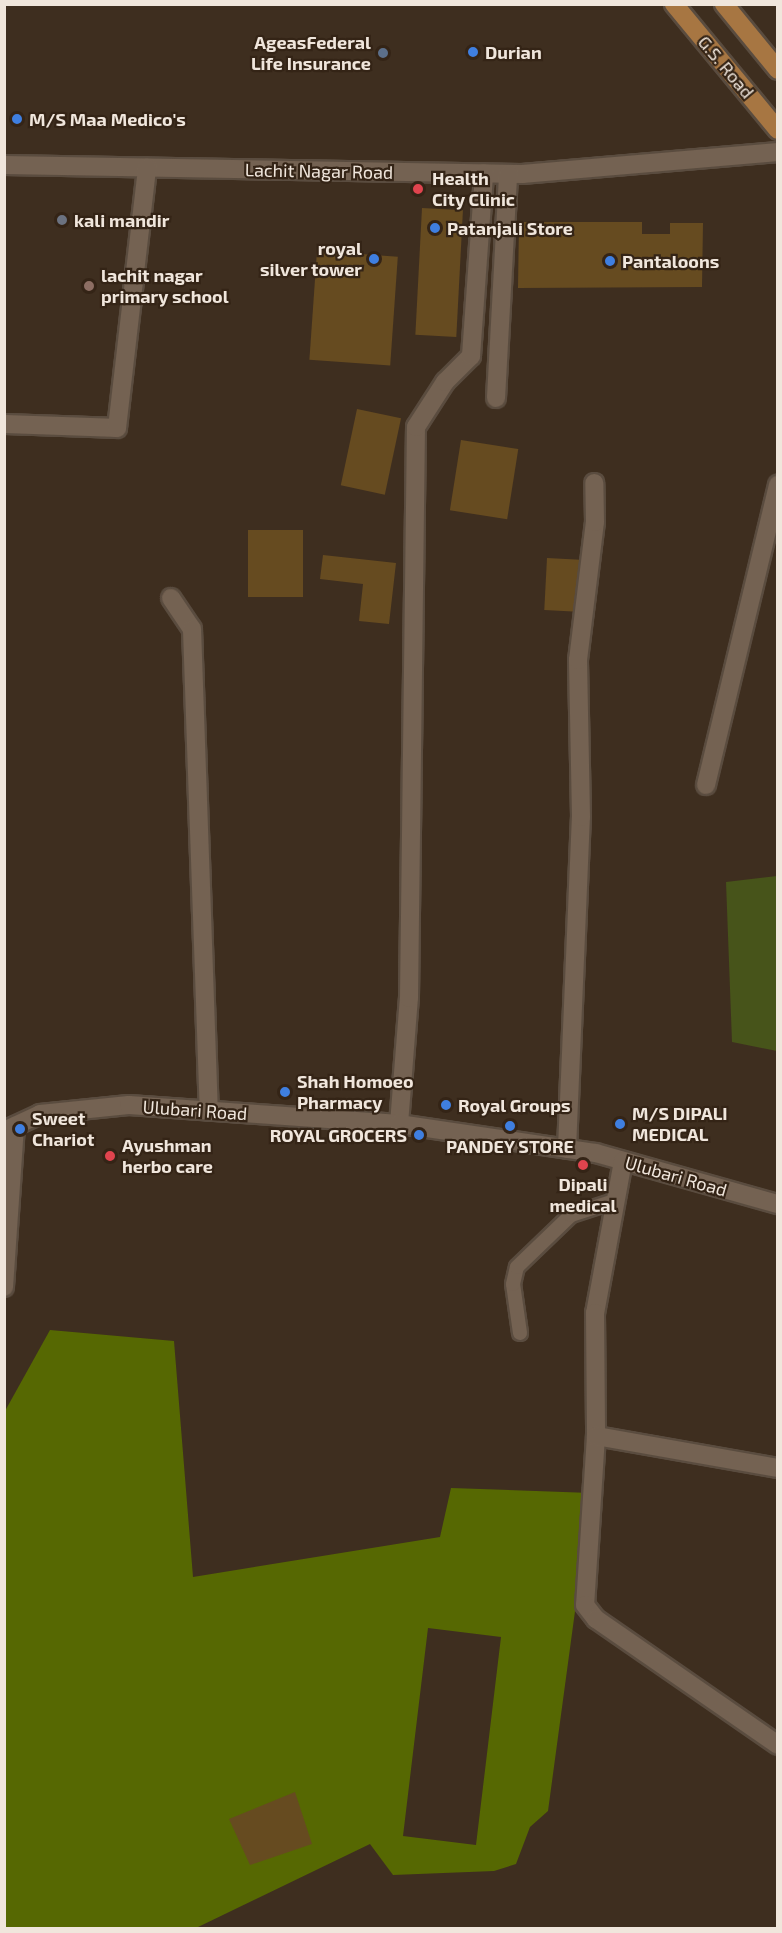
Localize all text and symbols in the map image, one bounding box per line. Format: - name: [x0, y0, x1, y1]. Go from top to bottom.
- street label: G.S. Road: [694, 31, 758, 103]
- place label: AgeasFederal Life Insurance: [251, 32, 371, 74]
- place label: Durian: [485, 41, 542, 63]
- marker: Durian: [466, 45, 480, 59]
- marker: AgeasFederal Life Insurance: [376, 46, 390, 60]
- place label: M/S Maa Medico's: [29, 108, 186, 130]
- marker: M/S Maa Medico's: [10, 112, 24, 126]
- street label: Lachit Nagar Road: [244, 159, 394, 183]
- place label: Health City Clinic: [432, 168, 515, 210]
- marker: Health City Clinic: [409, 180, 427, 198]
- place label: kali mandir: [74, 209, 169, 231]
- marker: kali mandir: [55, 213, 69, 227]
- place label: Patanjali Store: [447, 217, 573, 239]
- marker: Patanjali Store: [428, 221, 442, 235]
- place label: royal silver tower: [259, 238, 362, 280]
- place label: Pantaloons: [622, 250, 719, 272]
- marker: royal silver tower: [367, 252, 381, 266]
- marker: Pantaloons: [603, 254, 617, 268]
- place label: lachit nagar primary school: [101, 265, 229, 308]
- marker: lachit nagar primary school: [82, 279, 96, 293]
- place label: Shah Homoeo Pharmacy: [297, 1071, 414, 1114]
- marker: Shah Homoeo Pharmacy: [278, 1085, 292, 1099]
- place label: Royal Groups: [458, 1094, 571, 1116]
- street label: Ulubari Road: [142, 1096, 248, 1124]
- marker: Royal Groups: [439, 1098, 453, 1112]
- place label: M/S DIPALI MEDICAL: [632, 1103, 728, 1146]
- place label: Sweet Chariot: [32, 1108, 94, 1150]
- marker: M/S DIPALI MEDICAL: [613, 1117, 627, 1131]
- marker: PANDEY STORE: [503, 1119, 517, 1133]
- marker: Sweet Chariot: [13, 1122, 27, 1136]
- place label: ROYAL GROCERS: [269, 1124, 407, 1146]
- marker: ROYAL GROCERS: [412, 1128, 426, 1142]
- place label: Ayushman herbo care: [122, 1135, 213, 1178]
- place label: PANDEY STORE: [446, 1135, 574, 1157]
- marker: Ayushman herbo care: [103, 1149, 117, 1163]
- street label: Ulubari Road: [623, 1151, 729, 1201]
- marker: Dipali medical: [576, 1158, 590, 1172]
- place label: Dipali medical: [549, 1174, 617, 1216]

